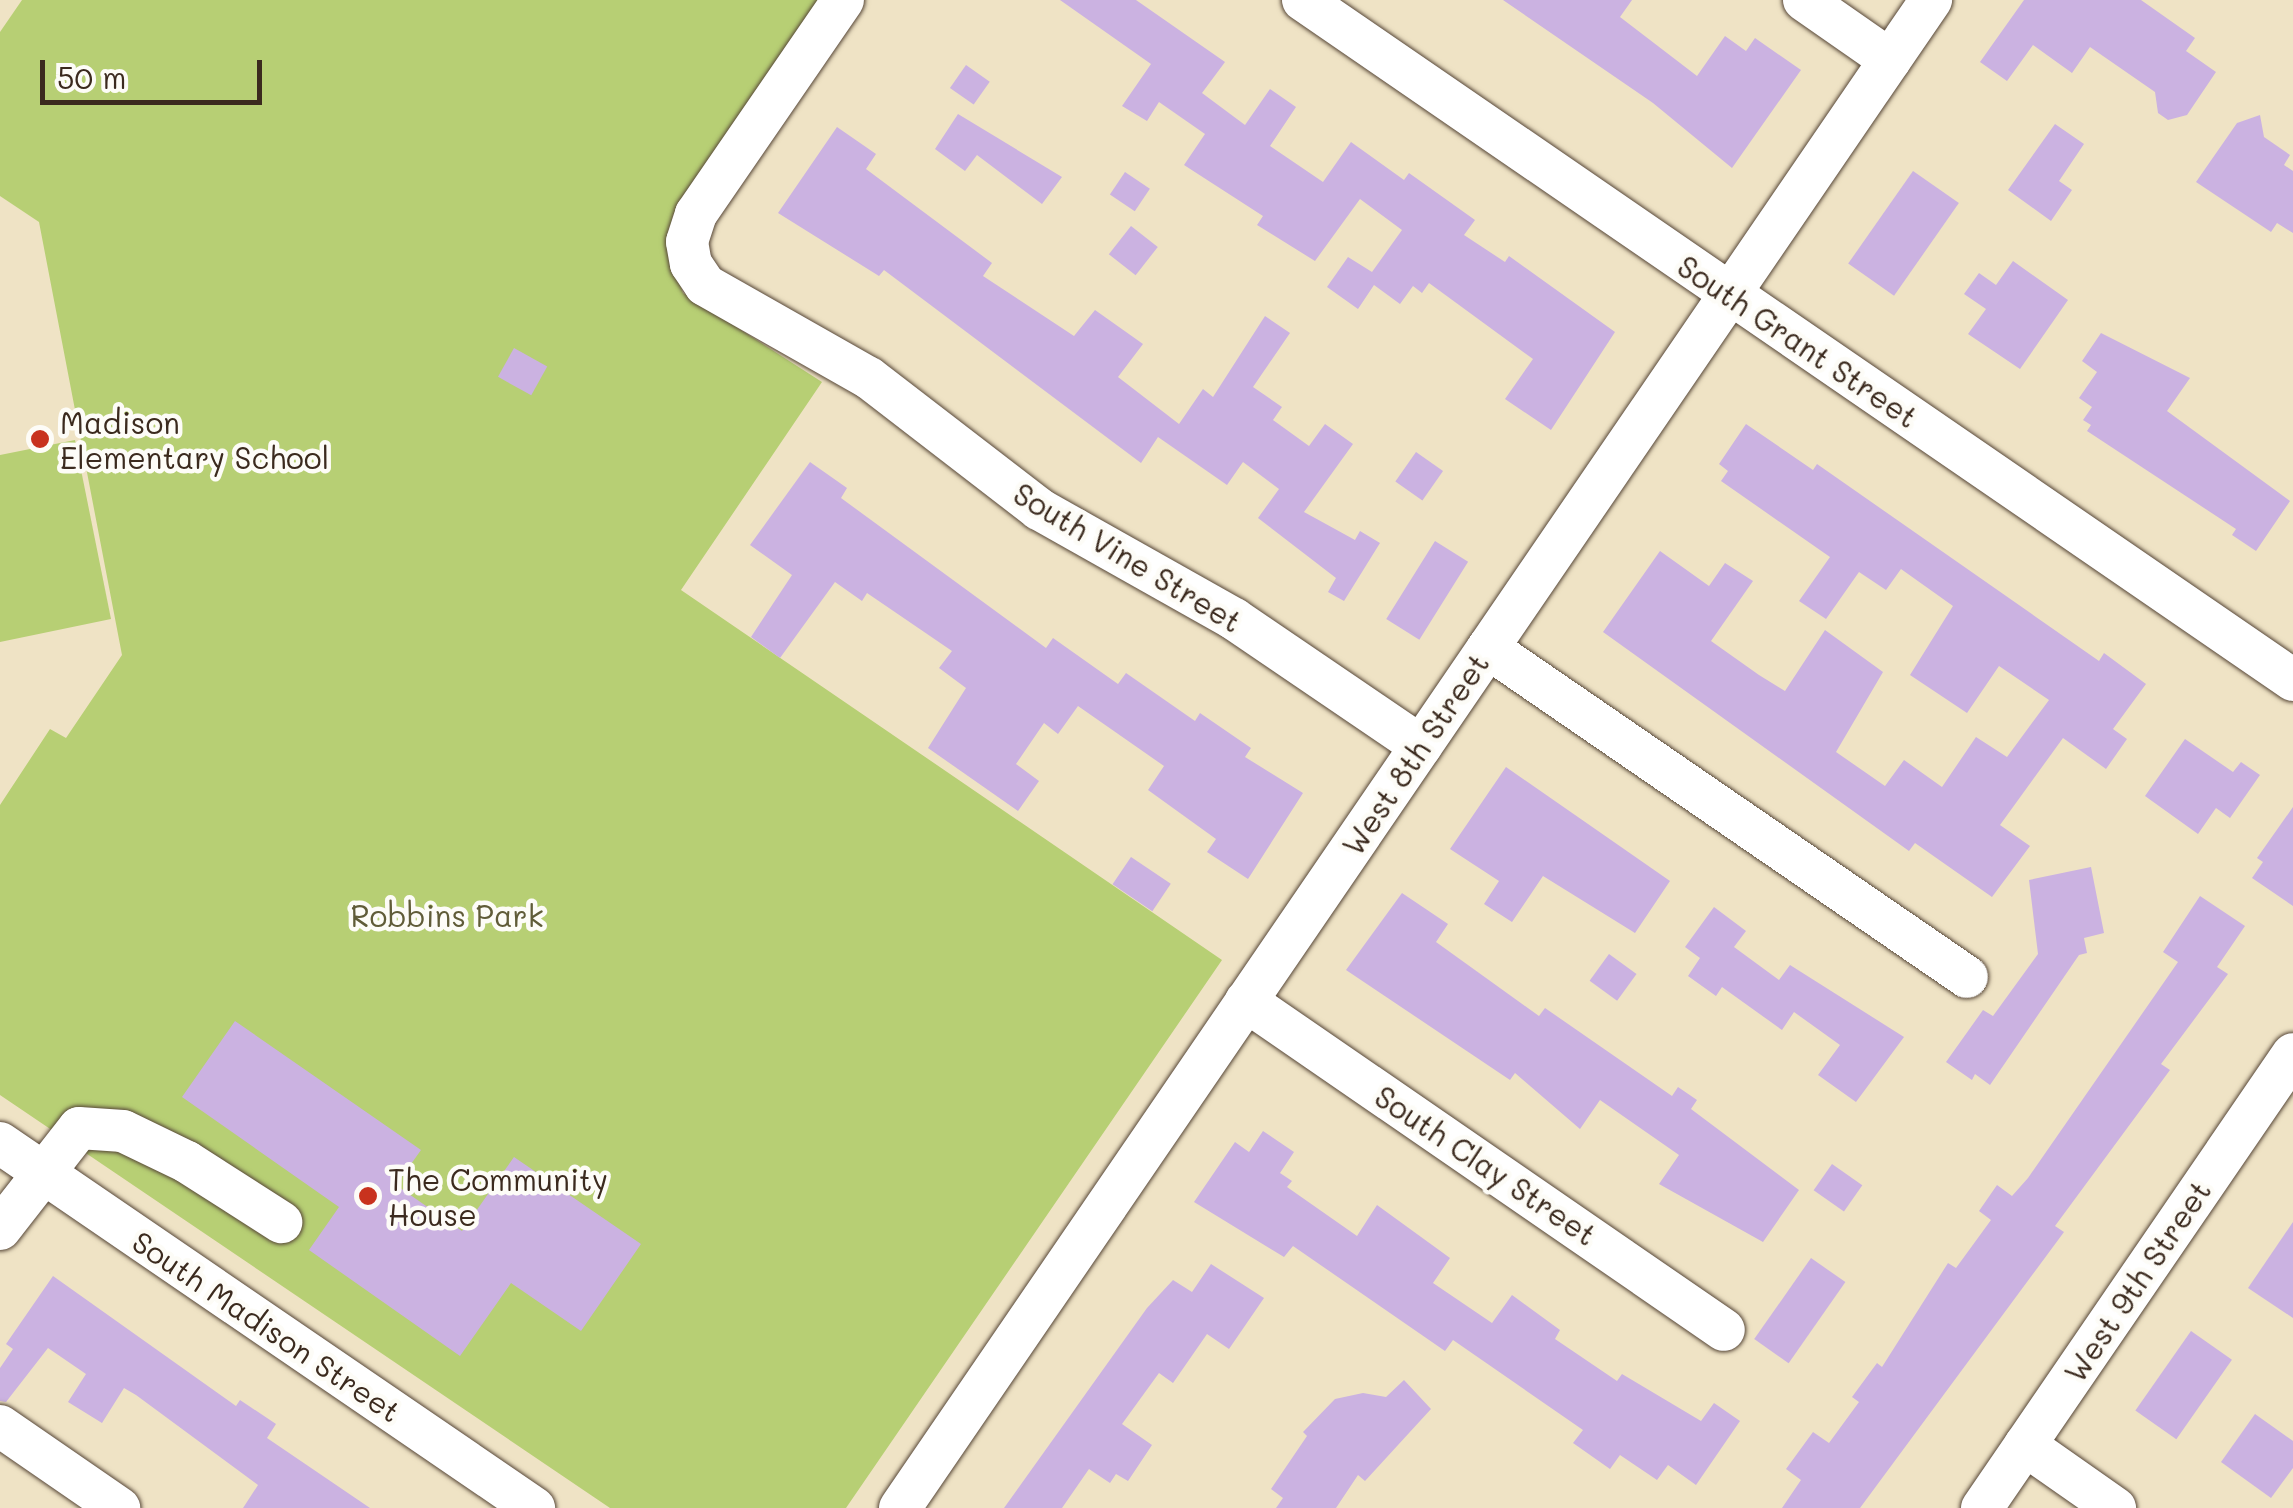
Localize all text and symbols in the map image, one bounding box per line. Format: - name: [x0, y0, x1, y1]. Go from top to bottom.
- scale bar: [45, 40, 268, 102]
- text: 50 m: [57, 57, 127, 97]
- street label: South Grant Street: [1671, 247, 1925, 435]
- place label: Madison Elementary School: [60, 404, 329, 474]
- marker: Madison Elementary School: [29, 428, 51, 450]
- street label: South Vine Street: [1007, 475, 1249, 639]
- street label: West 8th Street: [1334, 646, 1496, 862]
- park label: Robbins Park: [350, 897, 544, 933]
- street label: South Clay Street: [1368, 1078, 1604, 1252]
- place label: The Community House: [388, 1161, 608, 1232]
- street label: West 9th Street: [2056, 1173, 2218, 1389]
- marker: The Community House: [357, 1185, 379, 1207]
- street label: South Madison Street: [126, 1223, 408, 1429]

